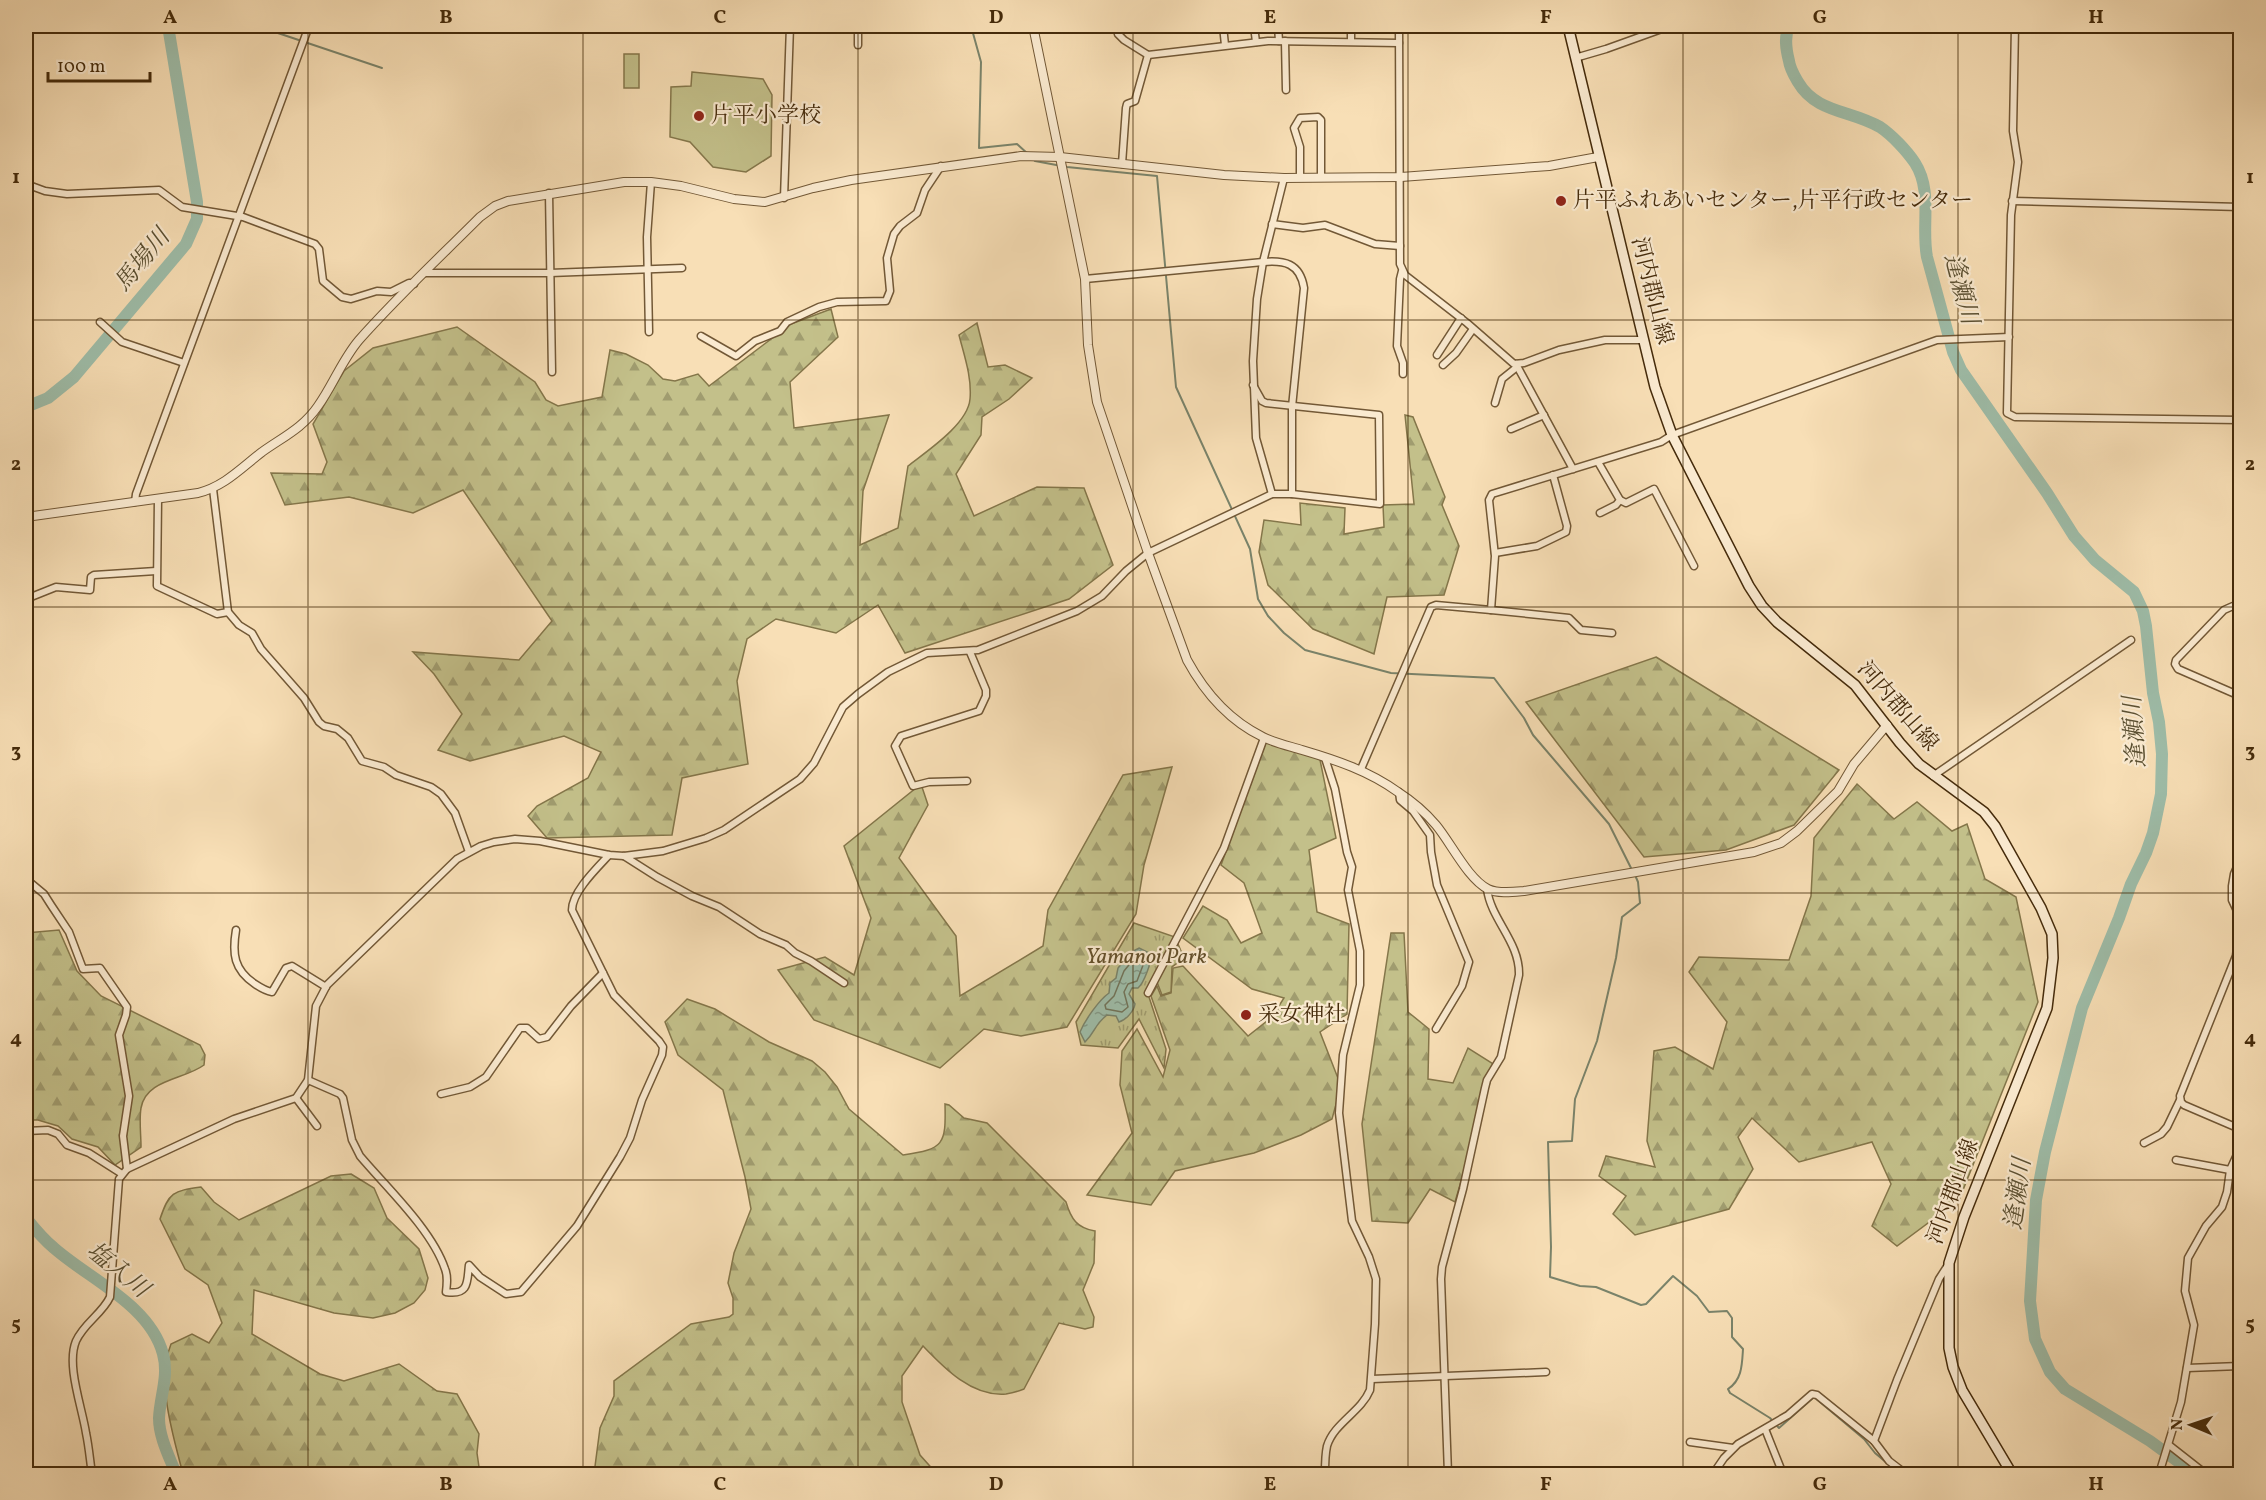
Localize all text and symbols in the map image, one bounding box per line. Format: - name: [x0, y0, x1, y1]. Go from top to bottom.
- text: A: [163, 4, 177, 32]
- text: B: [439, 4, 453, 32]
- text: C: [714, 4, 727, 32]
- text: D: [989, 4, 1003, 32]
- text: E: [1264, 4, 1276, 32]
- text: F: [1540, 4, 1552, 32]
- text: G: [1813, 4, 1827, 32]
- text: H: [2088, 4, 2104, 32]
- scale bar: [48, 45, 150, 83]
- text: 100 m: [57, 55, 106, 80]
- place label: 片平小学校: [711, 101, 821, 132]
- marker: 片平小学校: [692, 109, 706, 123]
- text: 1: [12, 164, 20, 192]
- text: 1: [2246, 164, 2254, 192]
- place label: 片平ふれあいセンター,片平行政センター: [1573, 186, 1973, 217]
- marker: 片平ふれあいセンター,片平行政センター: [1554, 194, 1568, 208]
- water label: 馬場川: [107, 220, 181, 300]
- street label: 河内郡山線: [1623, 234, 1679, 348]
- water label: 逢瀬川: [1934, 250, 1987, 331]
- text: 2: [11, 451, 21, 479]
- text: 2: [2245, 451, 2255, 479]
- street label: 河内郡山線: [1849, 655, 1945, 759]
- water label: 逢瀬川: [2116, 692, 2155, 769]
- text: 3: [11, 738, 21, 766]
- text: 3: [2245, 738, 2255, 766]
- park label: Yamanoi Park: [1085, 942, 1207, 973]
- place label: 采女神社: [1258, 1000, 1346, 1031]
- marker: 采女神社: [1239, 1008, 1253, 1022]
- text: 4: [10, 1025, 22, 1053]
- text: 4: [2244, 1025, 2256, 1053]
- street label: 河内郡山線: [1921, 1135, 1987, 1249]
- water label: 逢瀬川: [1997, 1153, 2041, 1232]
- water label: 塩入川: [78, 1235, 158, 1309]
- text: 5: [11, 1311, 21, 1339]
- text: 5: [2245, 1311, 2255, 1339]
- north arrow: [2161, 1395, 2221, 1455]
- text: N: [2167, 1418, 2189, 1431]
- text: A: [163, 1471, 177, 1499]
- text: B: [439, 1471, 453, 1499]
- text: C: [714, 1471, 727, 1499]
- text: D: [989, 1471, 1003, 1499]
- text: E: [1264, 1471, 1276, 1499]
- text: F: [1540, 1471, 1552, 1499]
- text: G: [1813, 1471, 1827, 1499]
- text: H: [2088, 1471, 2104, 1499]

